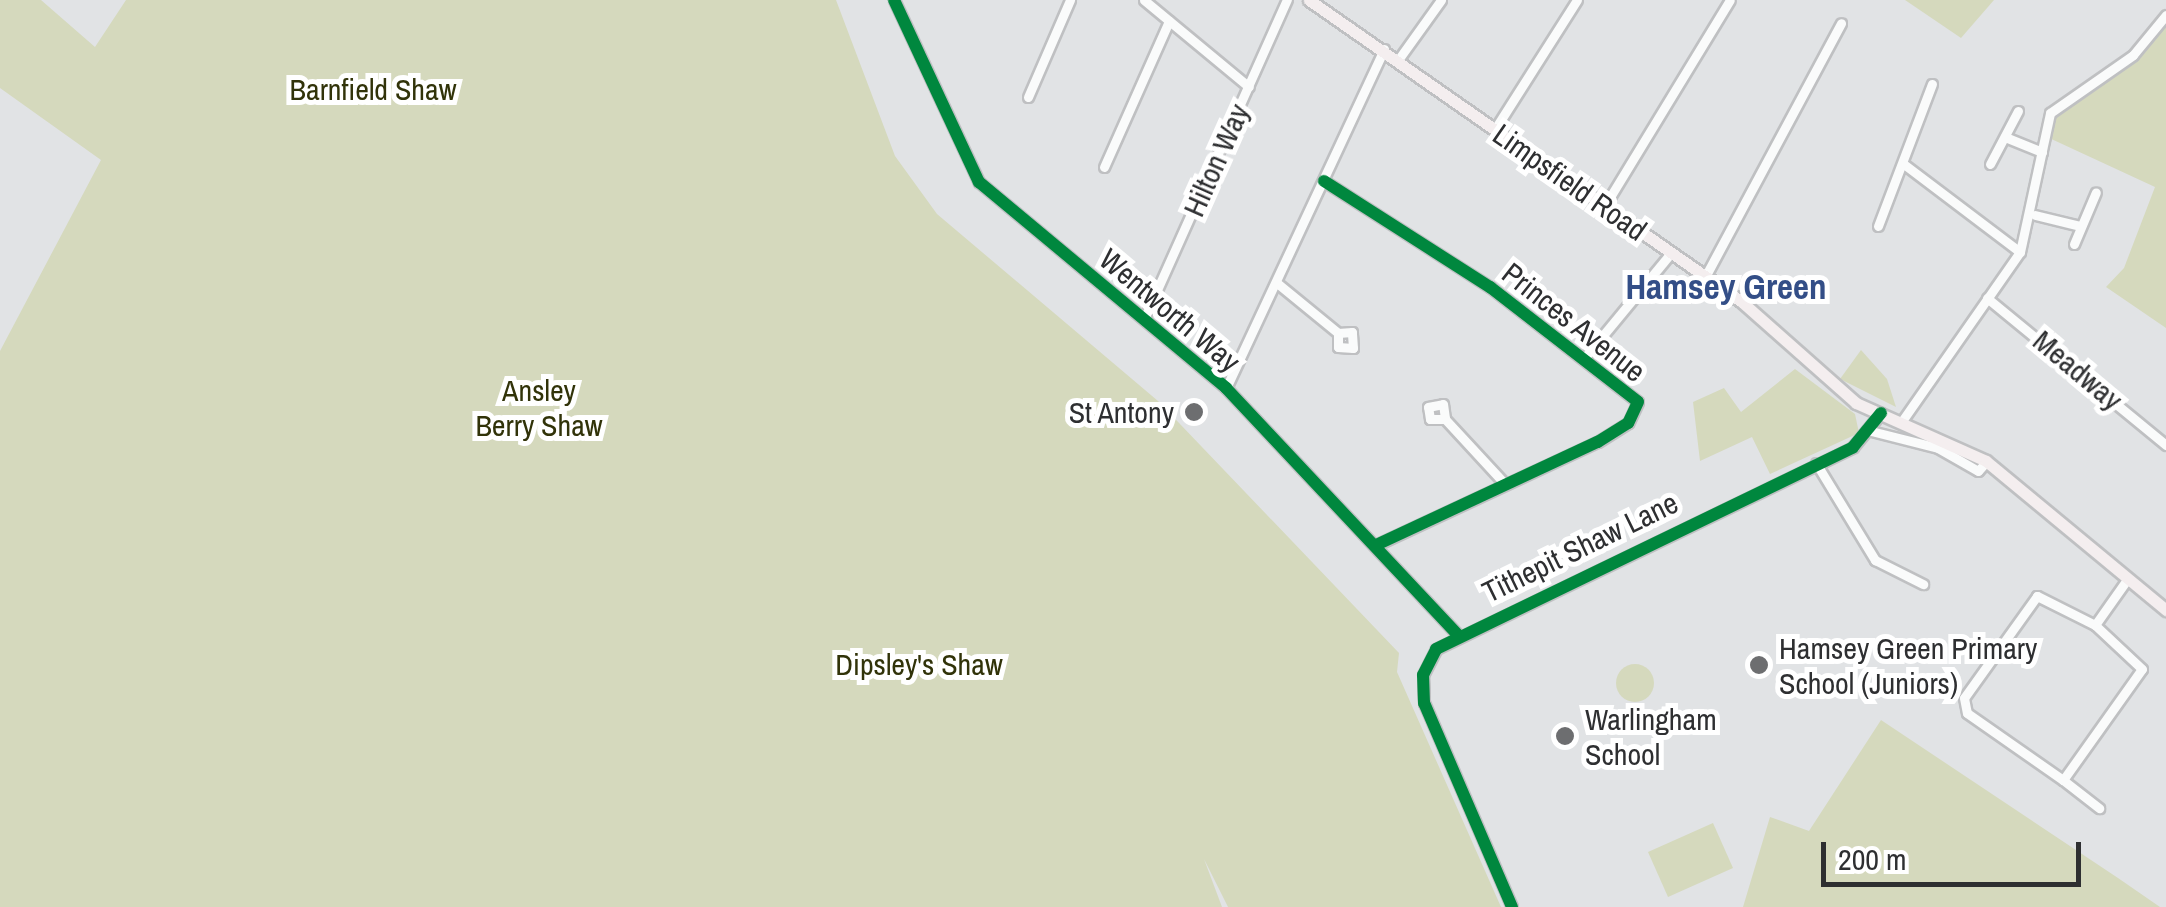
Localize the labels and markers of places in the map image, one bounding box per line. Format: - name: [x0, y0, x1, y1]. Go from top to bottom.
- place label: St Antony: [1067, 394, 1174, 430]
- marker: St Antony: [1183, 401, 1205, 423]
- place label: Hamsey Green Primary School (Juniors): [1779, 630, 2037, 700]
- marker: Hamsey Green Primary School (Juniors): [1748, 654, 1770, 676]
- place label: Warlingham School: [1585, 701, 1717, 772]
- marker: Warlingham School: [1554, 725, 1576, 747]

